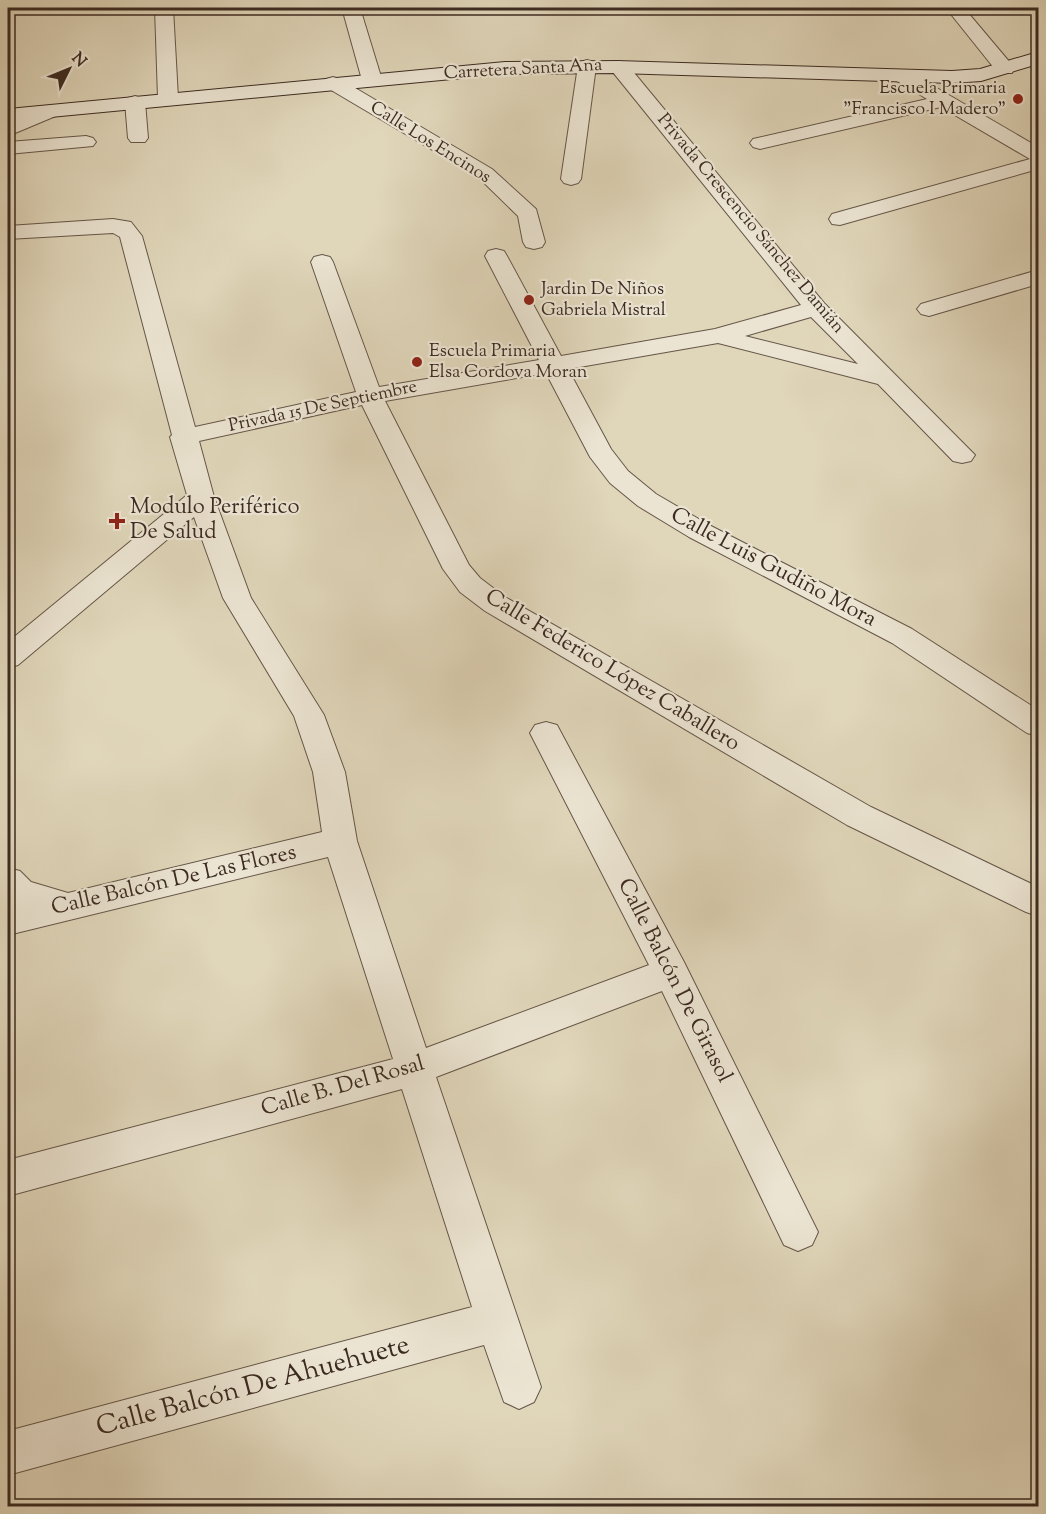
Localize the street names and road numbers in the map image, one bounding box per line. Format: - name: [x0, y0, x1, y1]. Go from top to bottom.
- street label: Carretera Santa Ana: [443, 53, 603, 87]
- street label: Calle Los Encinos: [365, 95, 495, 191]
- street label: Privada Crescencio Sánchez Damián: [650, 108, 850, 340]
- street label: Privada 15 De Septiembre: [226, 374, 420, 440]
- street label: Calle Luis Gudiño Mora: [664, 500, 882, 636]
- street label: Calle Federico López Caballero: [478, 582, 746, 760]
- street label: Calle Balcón De Las Flores: [48, 837, 300, 925]
- street label: Calle Balcón De Girasol: [608, 873, 740, 1089]
- street label: Calle B. Del Rosal: [258, 1048, 428, 1126]
- street label: Calle Balcón De Ahuehuete: [92, 1326, 414, 1448]

